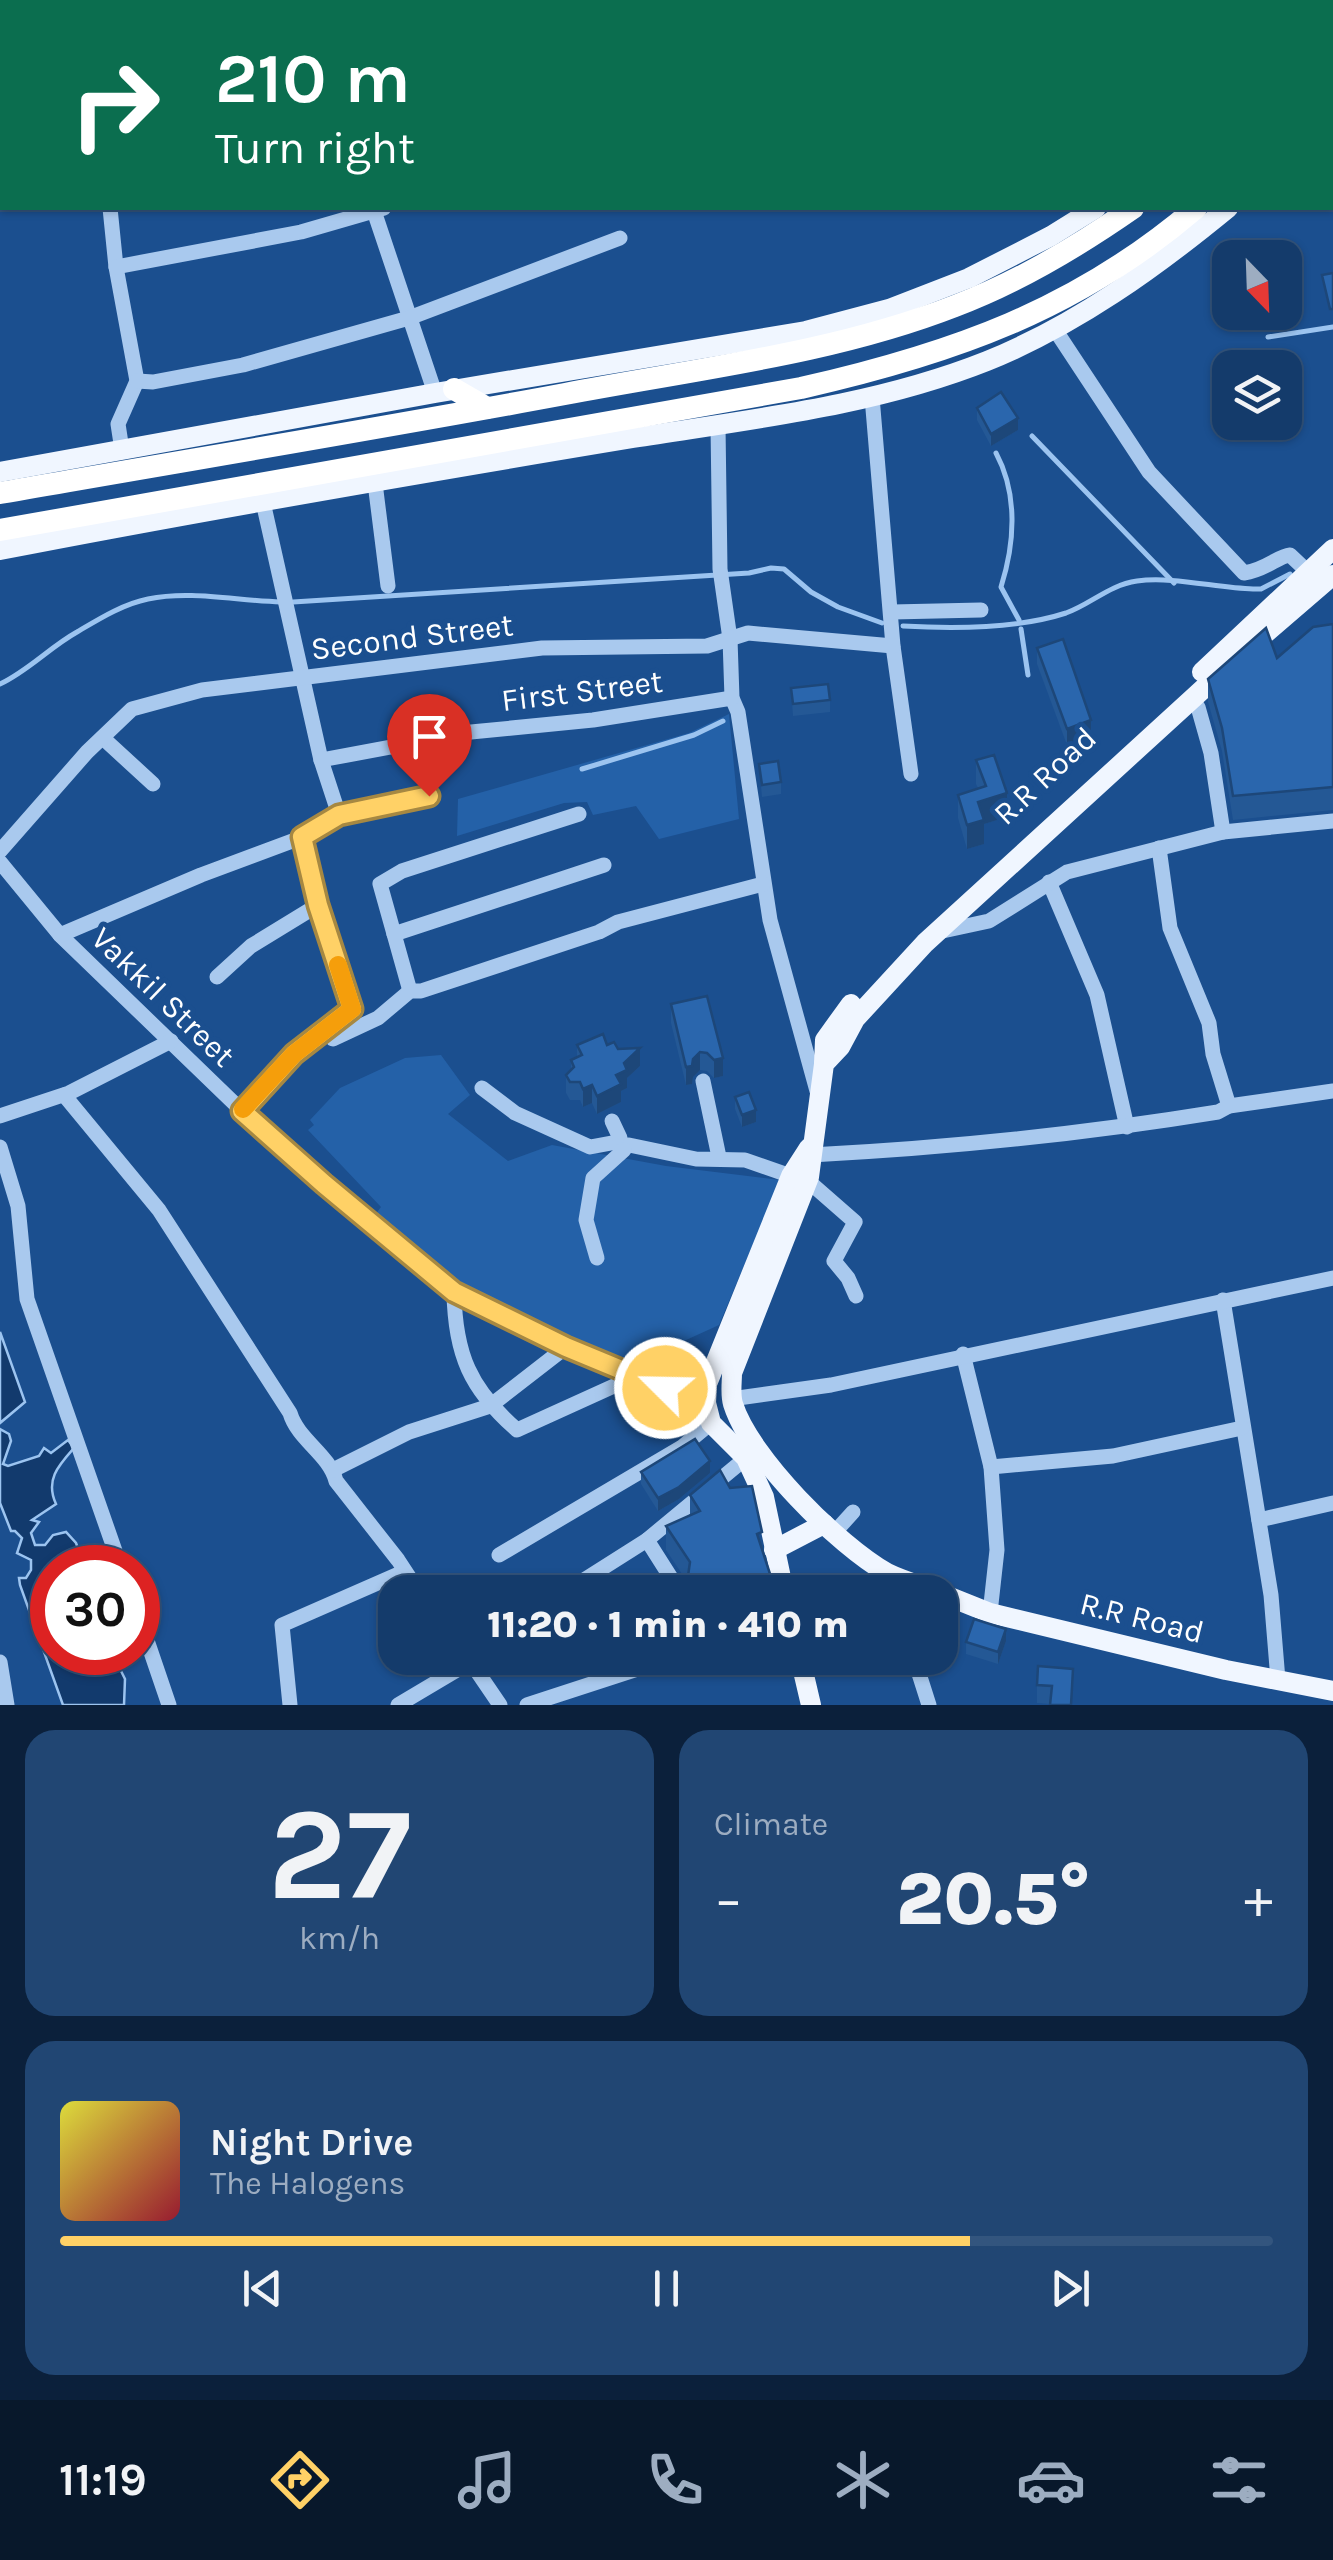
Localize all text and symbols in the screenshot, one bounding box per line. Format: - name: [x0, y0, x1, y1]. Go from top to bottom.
- text: 210 m: [215, 38, 411, 120]
- icon: right: [50, 40, 180, 170]
- text: Turn right: [215, 122, 415, 174]
- north arrow: [1212, 240, 1302, 330]
- map controls: [1212, 240, 1302, 440]
- button: layers: [1212, 350, 1302, 440]
- street label: Second Street: [309, 606, 515, 668]
- street label: First Street: [499, 663, 665, 719]
- pin: [387, 694, 472, 797]
- icon: arrive: [402, 709, 457, 764]
- street label: R.R Road: [986, 719, 1104, 833]
- street label: Vakkil Street: [84, 920, 242, 1074]
- position arrow: [613, 1336, 717, 1440]
- speed limit sign: 30: [30, 1545, 160, 1675]
- street label: R.R Road: [1076, 1585, 1208, 1651]
- text: 11:20 · 1 min · 410 m: [487, 1602, 849, 1647]
- text: 27: [268, 1779, 411, 1931]
- text: Climate: [714, 1806, 828, 1843]
- text: 20.5°: [896, 1855, 1091, 1943]
- text: −: [714, 1867, 743, 1931]
- text: +: [1244, 1867, 1273, 1931]
- text: km/h: [299, 1920, 380, 1957]
- text: Night Drive: [210, 2120, 413, 2165]
- text: The Halogens: [210, 2165, 405, 2202]
- icon: previous: [235, 2261, 290, 2316]
- icon: pause: [639, 2261, 694, 2316]
- icon: next: [1043, 2261, 1098, 2316]
- icon: directions: [265, 2445, 335, 2515]
- icon: music: [452, 2445, 522, 2515]
- icon: phone: [640, 2445, 710, 2515]
- icon: climate: [828, 2445, 898, 2515]
- icon: car: [1016, 2445, 1086, 2515]
- icon: filters: [1204, 2445, 1274, 2515]
- text: 11:19: [59, 2454, 147, 2506]

